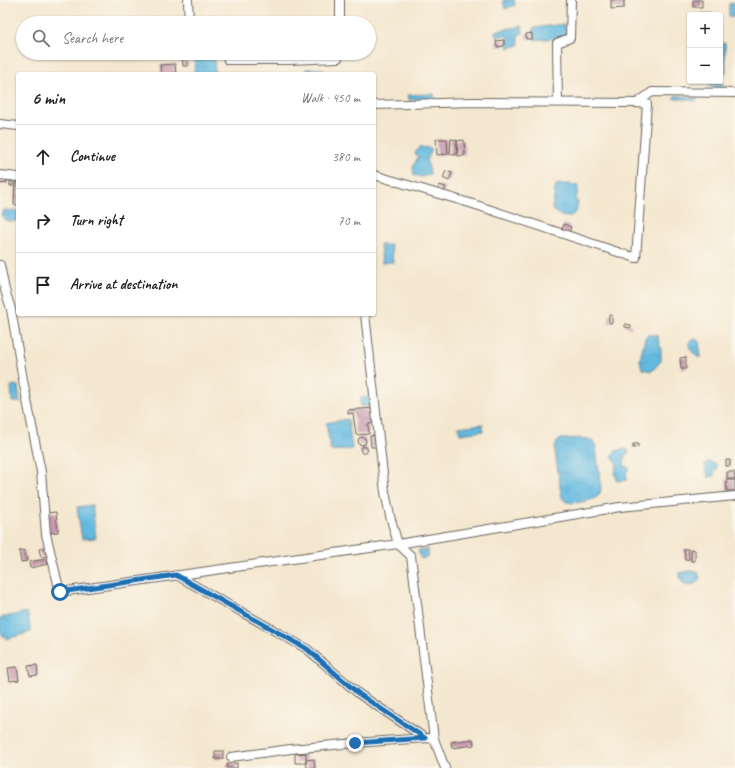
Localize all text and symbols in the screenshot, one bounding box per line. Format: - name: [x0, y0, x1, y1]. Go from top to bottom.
- map controls: [687, 12, 723, 84]
- button: +: [687, 12, 723, 48]
- search box: [16, 16, 376, 60]
- icon: search: [30, 27, 52, 49]
- text: Search here: [62, 29, 123, 48]
- button: −: [687, 48, 723, 84]
- text: 6 min: [32, 88, 65, 109]
- text: Walk · 450 m: [301, 90, 360, 106]
- icon: ahead: [32, 146, 54, 168]
- text: Continue: [70, 147, 115, 166]
- text: 380 m: [332, 149, 360, 165]
- icon: right: [32, 210, 54, 232]
- text: Turn right: [70, 211, 123, 230]
- text: 70 m: [338, 213, 360, 229]
- icon: arrive: [32, 274, 54, 296]
- text: Arrive at destination: [70, 275, 177, 294]
- route start: [51, 583, 69, 601]
- route end: [346, 734, 364, 752]

